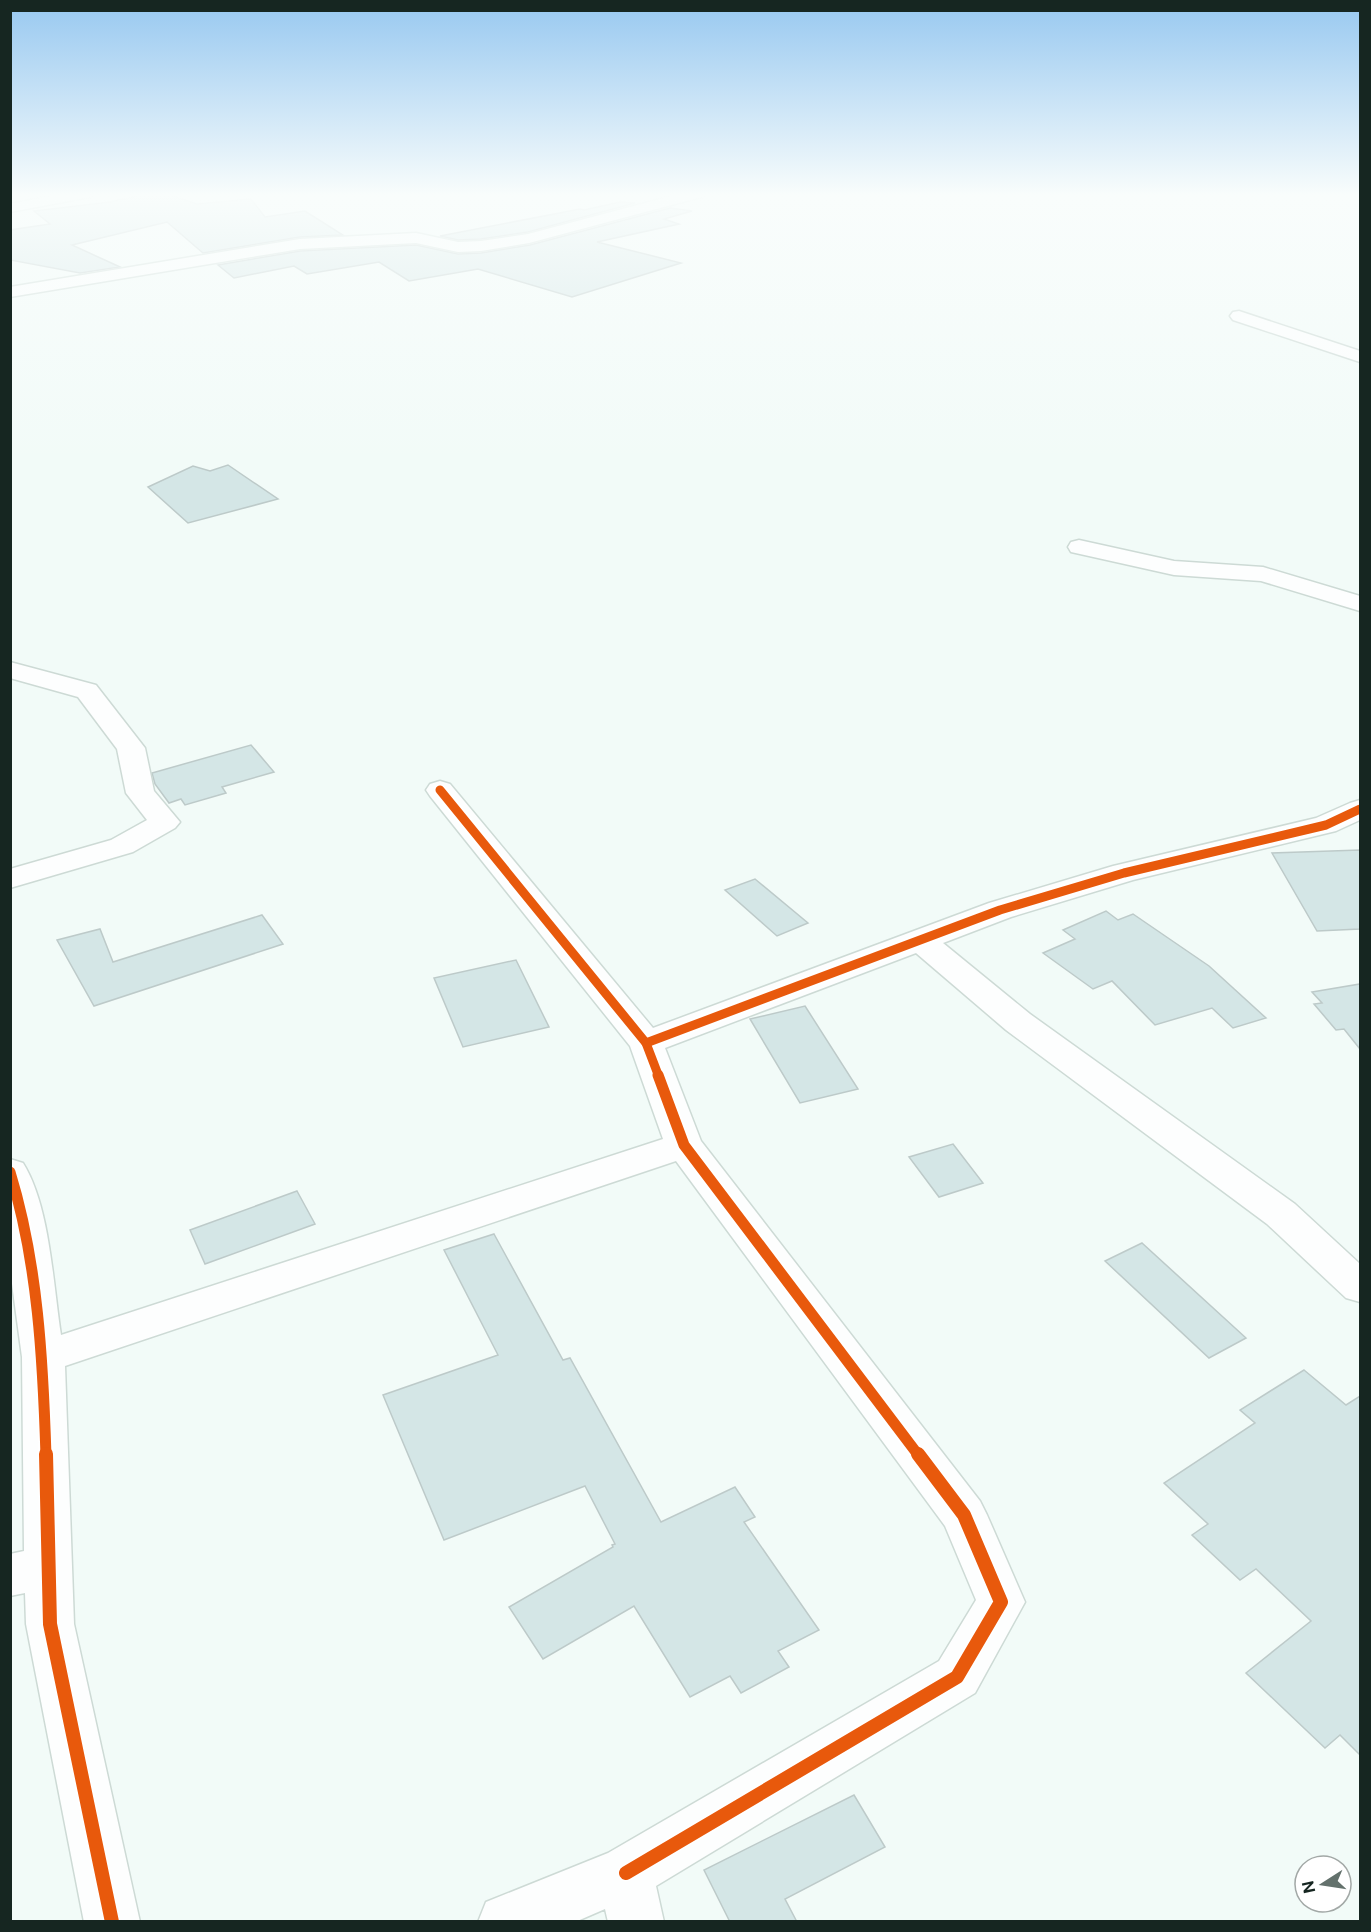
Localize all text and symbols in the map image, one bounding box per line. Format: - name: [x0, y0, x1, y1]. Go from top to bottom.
- north arrow: [1293, 1854, 1353, 1914]
- text: N: [1298, 1879, 1319, 1895]

